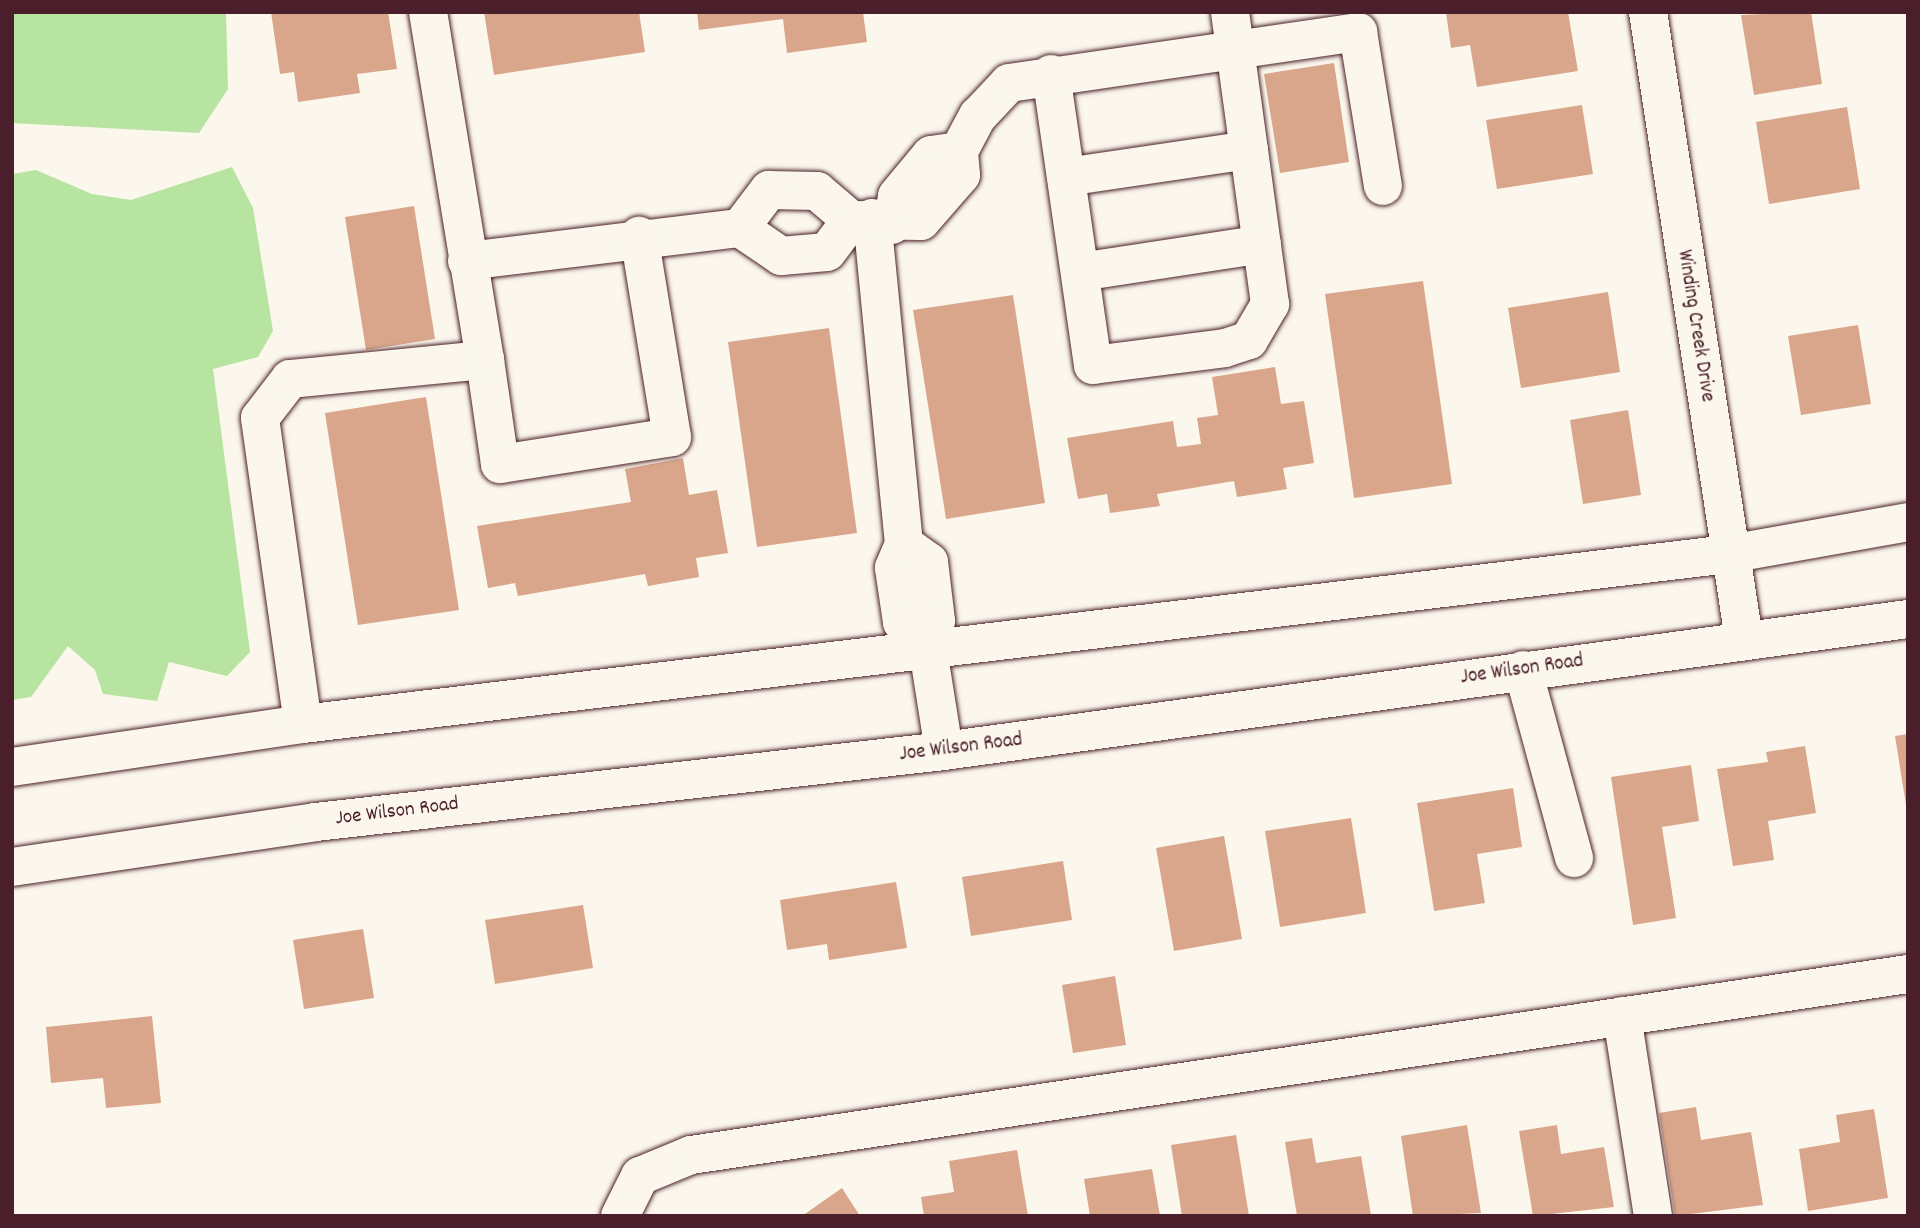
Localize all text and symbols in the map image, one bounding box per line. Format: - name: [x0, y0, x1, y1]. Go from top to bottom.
- street label: Winding Creek Drive: [1671, 248, 1719, 404]
- street label: Joe Wilson Road: [1459, 649, 1585, 691]
- street label: Joe Wilson Road: [898, 728, 1024, 768]
- street label: Joe Wilson Road: [334, 792, 460, 832]

